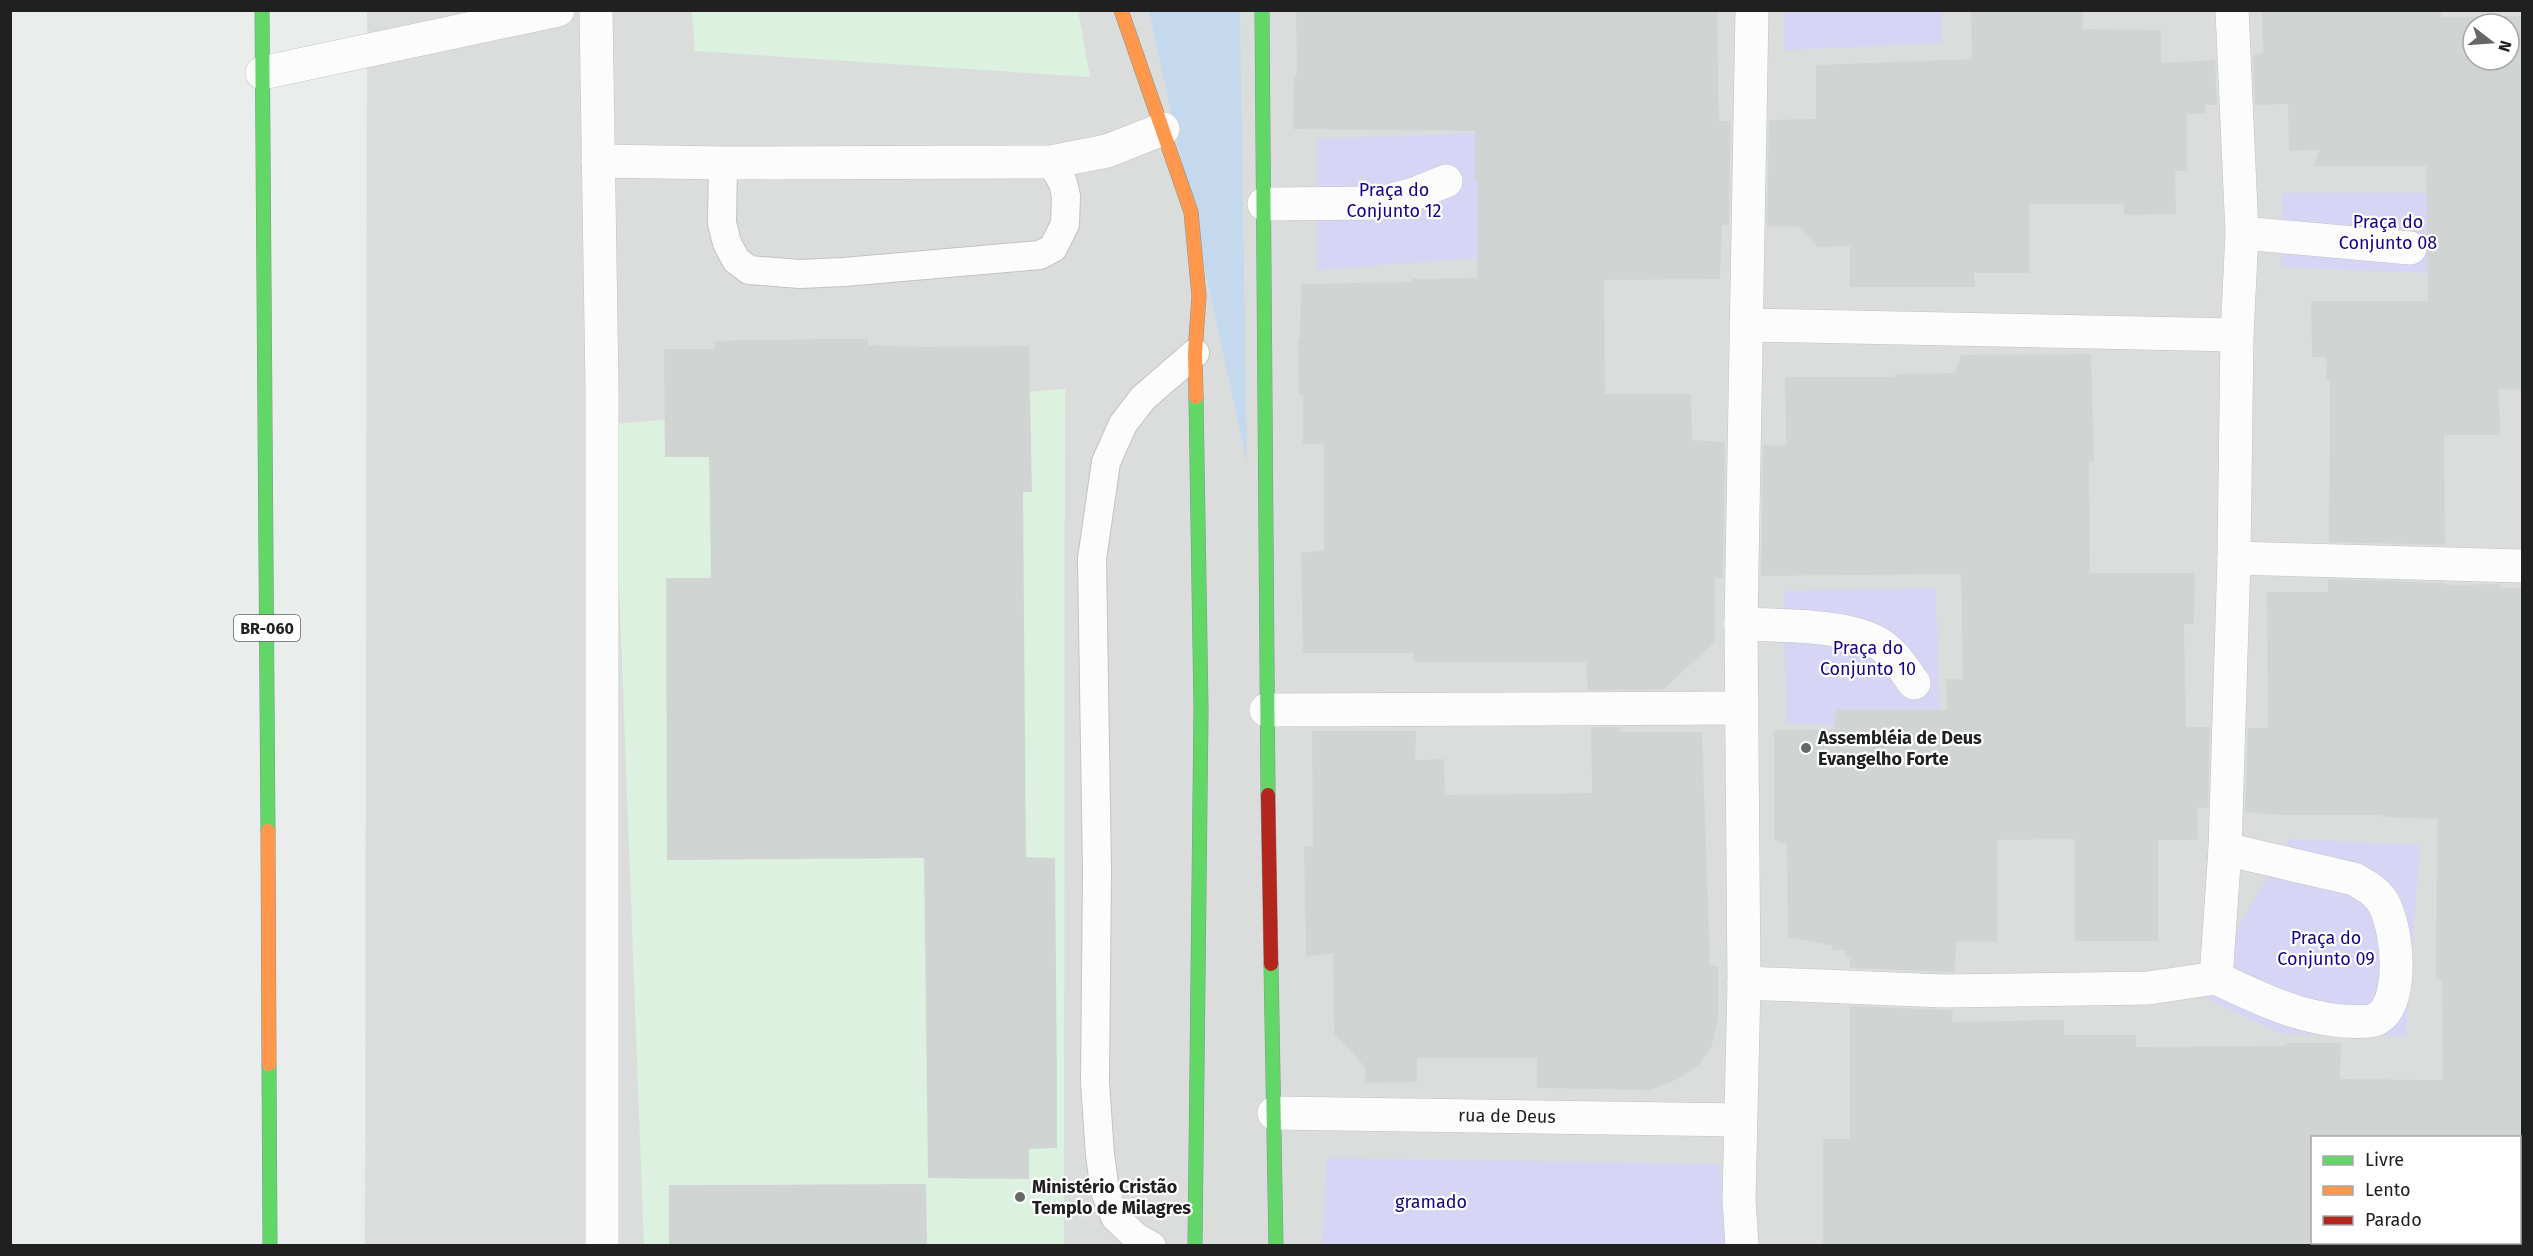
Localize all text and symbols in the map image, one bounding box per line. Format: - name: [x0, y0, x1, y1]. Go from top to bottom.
- north arrow: [2461, 12, 2521, 72]
- text: N: [2494, 38, 2516, 54]
- park label: Praça do Conjunto 12: [1346, 179, 1442, 222]
- park label: Praça do Conjunto 08: [2339, 211, 2437, 254]
- road number: BR-060: [234, 615, 300, 641]
- park label: Praça do Conjunto 10: [1820, 637, 1916, 680]
- place label: Assembléia de Deus Evangelho Forte: [1817, 727, 1982, 770]
- marker: Assembléia de Deus Evangelho Forte: [1799, 741, 1813, 755]
- park label: Praça do Conjunto 09: [2277, 927, 2375, 970]
- street label: rua de Deus: [1458, 1104, 1556, 1128]
- legend: [2311, 1136, 2521, 1244]
- text: Livre: [2365, 1149, 2404, 1171]
- place label: Ministério Cristão Templo de Milagres: [1032, 1176, 1191, 1219]
- text: Lento: [2365, 1179, 2411, 1201]
- marker: Ministério Cristão Templo de Milagres: [1013, 1190, 1027, 1204]
- park label: gramado: [1395, 1191, 1467, 1213]
- text: Parado: [2365, 1209, 2422, 1231]

